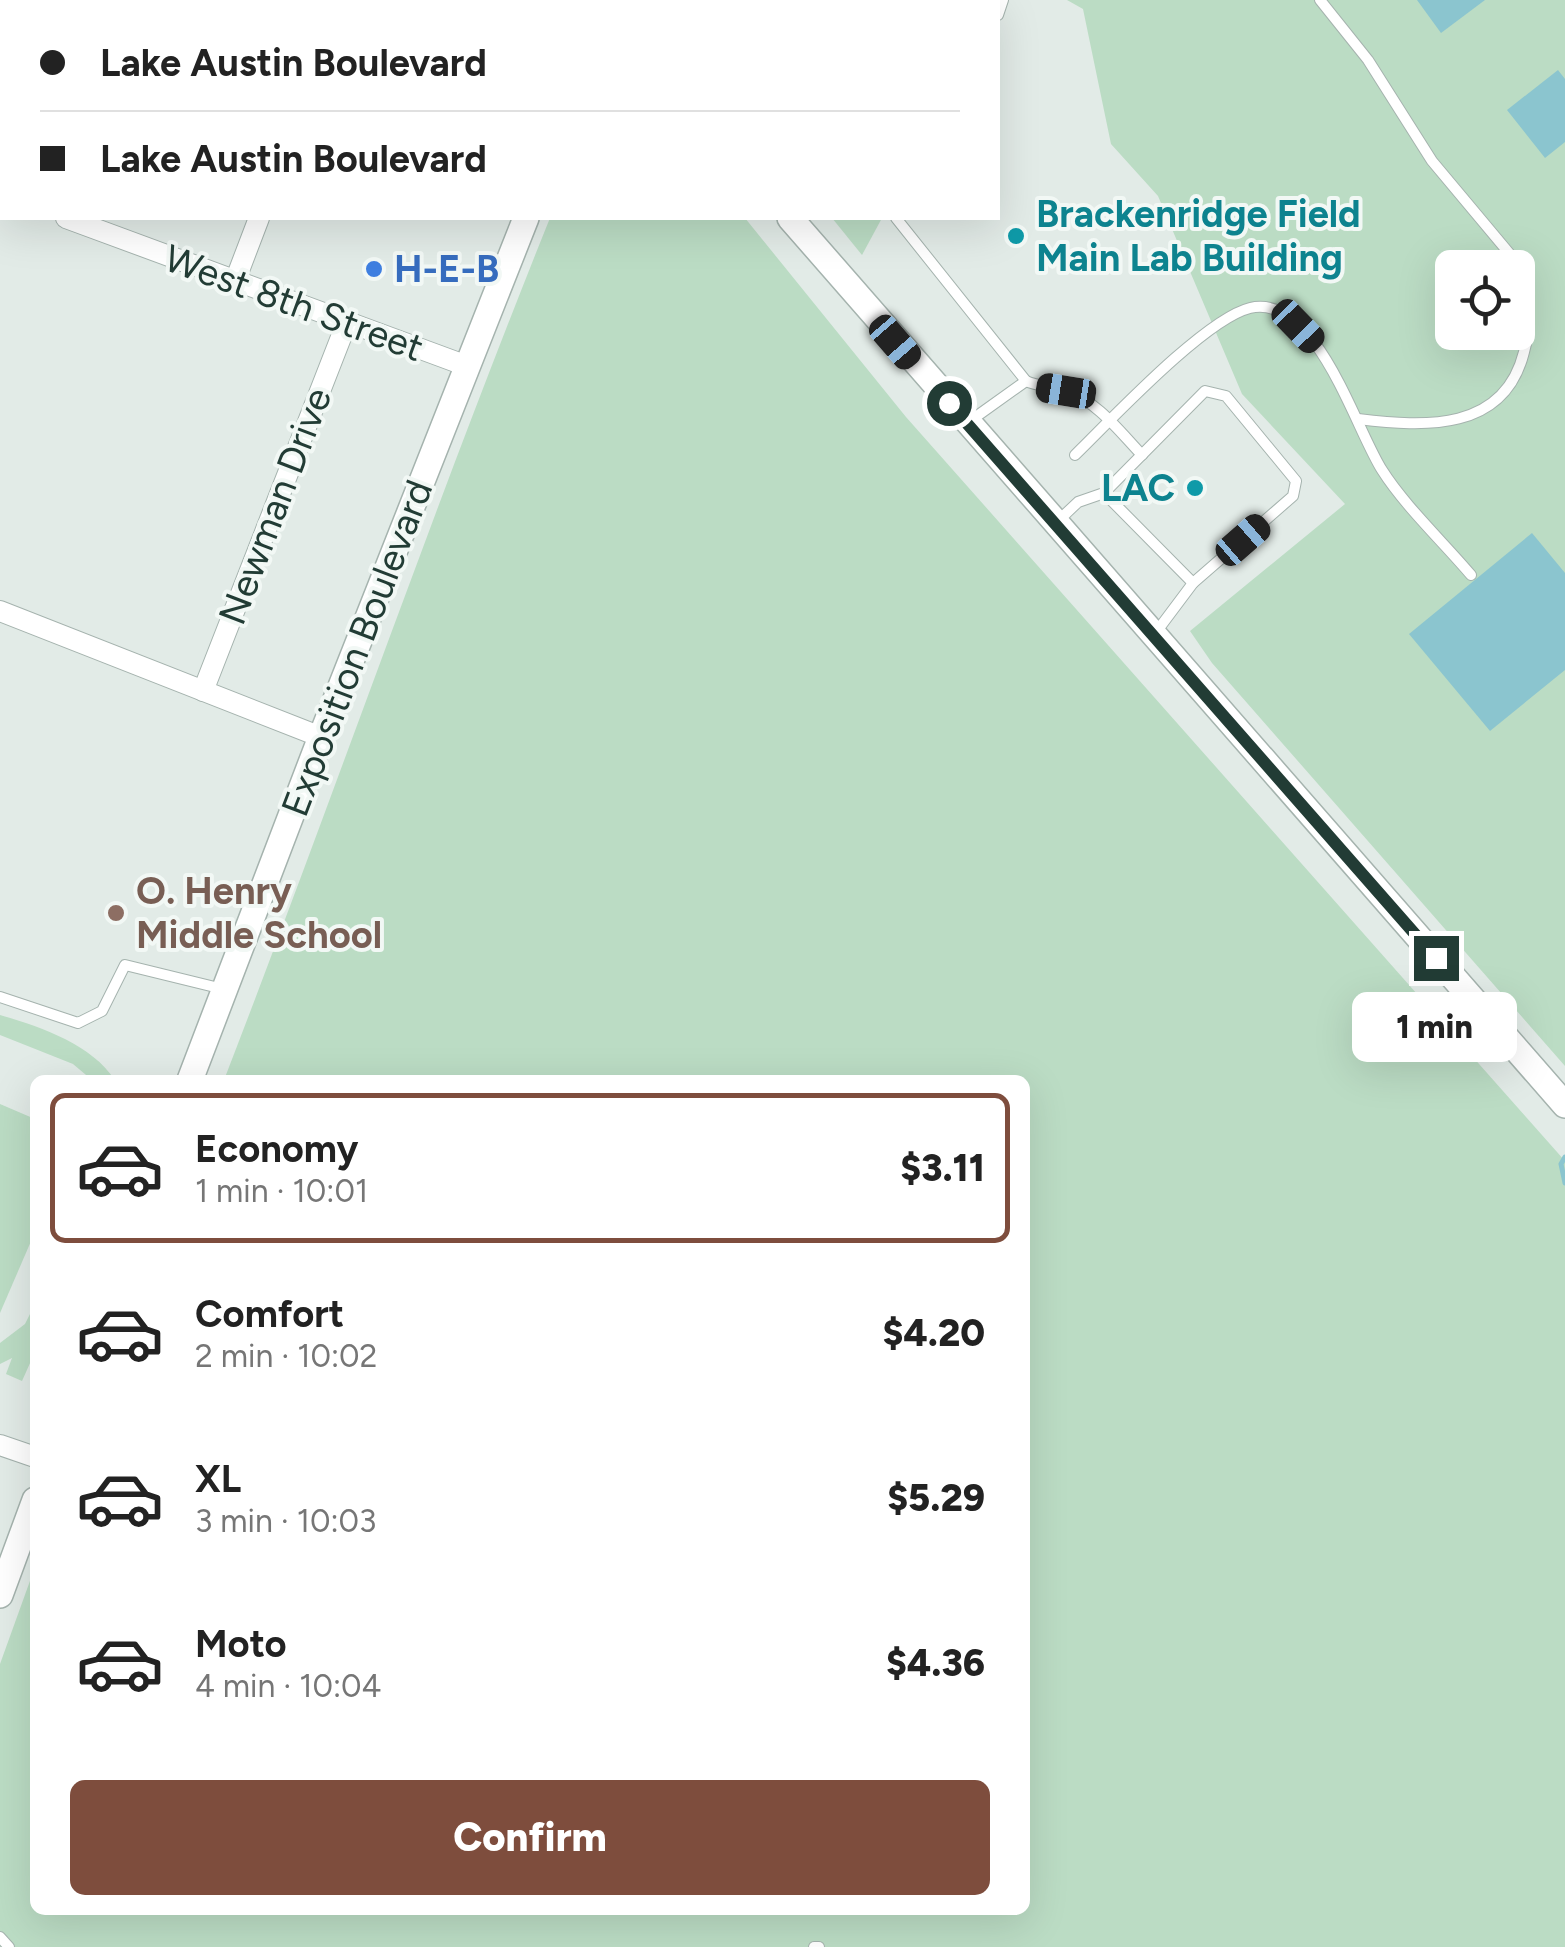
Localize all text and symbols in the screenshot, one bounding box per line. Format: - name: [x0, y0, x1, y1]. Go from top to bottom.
- text: Lake Austin Boulevard: [100, 40, 487, 86]
- text: Lake Austin Boulevard: [100, 136, 487, 182]
- place label: Brackenridge Field Main Lab Building: [1036, 191, 1361, 281]
- marker: Brackenridge Field Main Lab Building: [1005, 225, 1027, 247]
- street label: West 8th Street: [158, 235, 430, 371]
- place label: H-E-B: [394, 246, 499, 292]
- map controls: [1435, 250, 1535, 350]
- button: locate: [1435, 250, 1535, 350]
- marker: H-E-B: [363, 258, 385, 280]
- car: [1266, 294, 1330, 358]
- car: [864, 310, 926, 374]
- car: [1034, 371, 1098, 411]
- street label: Newman Drive: [209, 381, 341, 631]
- route start: [927, 381, 972, 426]
- place label: LAC: [1101, 465, 1175, 511]
- street label: Exposition Boulevard: [272, 473, 442, 823]
- marker: LAC: [1184, 477, 1206, 499]
- car: [1211, 509, 1275, 571]
- place label: O. Henry Middle School: [136, 868, 382, 958]
- marker: O. Henry Middle School: [105, 902, 127, 924]
- route end: [1414, 936, 1459, 981]
- callout: 1 min: [1354, 993, 1518, 1063]
- text: 1 min: [1396, 1008, 1473, 1046]
- icon: car: [75, 1123, 165, 1213]
- text: Economy: [195, 1126, 358, 1172]
- text: $3.11: [900, 1145, 985, 1191]
- text: 1 min · 10:01: [195, 1172, 368, 1210]
- icon: car: [75, 1288, 165, 1378]
- text: Comfort: [195, 1291, 344, 1337]
- text: $4.20: [883, 1310, 985, 1356]
- text: 2 min · 10:02: [195, 1337, 377, 1375]
- icon: car: [75, 1453, 165, 1543]
- text: XL: [195, 1456, 241, 1502]
- text: $5.29: [887, 1475, 985, 1521]
- text: 3 min · 10:03: [195, 1502, 377, 1540]
- icon: car: [75, 1618, 165, 1708]
- text: Moto: [195, 1621, 287, 1667]
- text: $4.36: [886, 1640, 985, 1686]
- text: 4 min · 10:04: [195, 1667, 381, 1705]
- button: Confirm: [70, 1780, 990, 1895]

